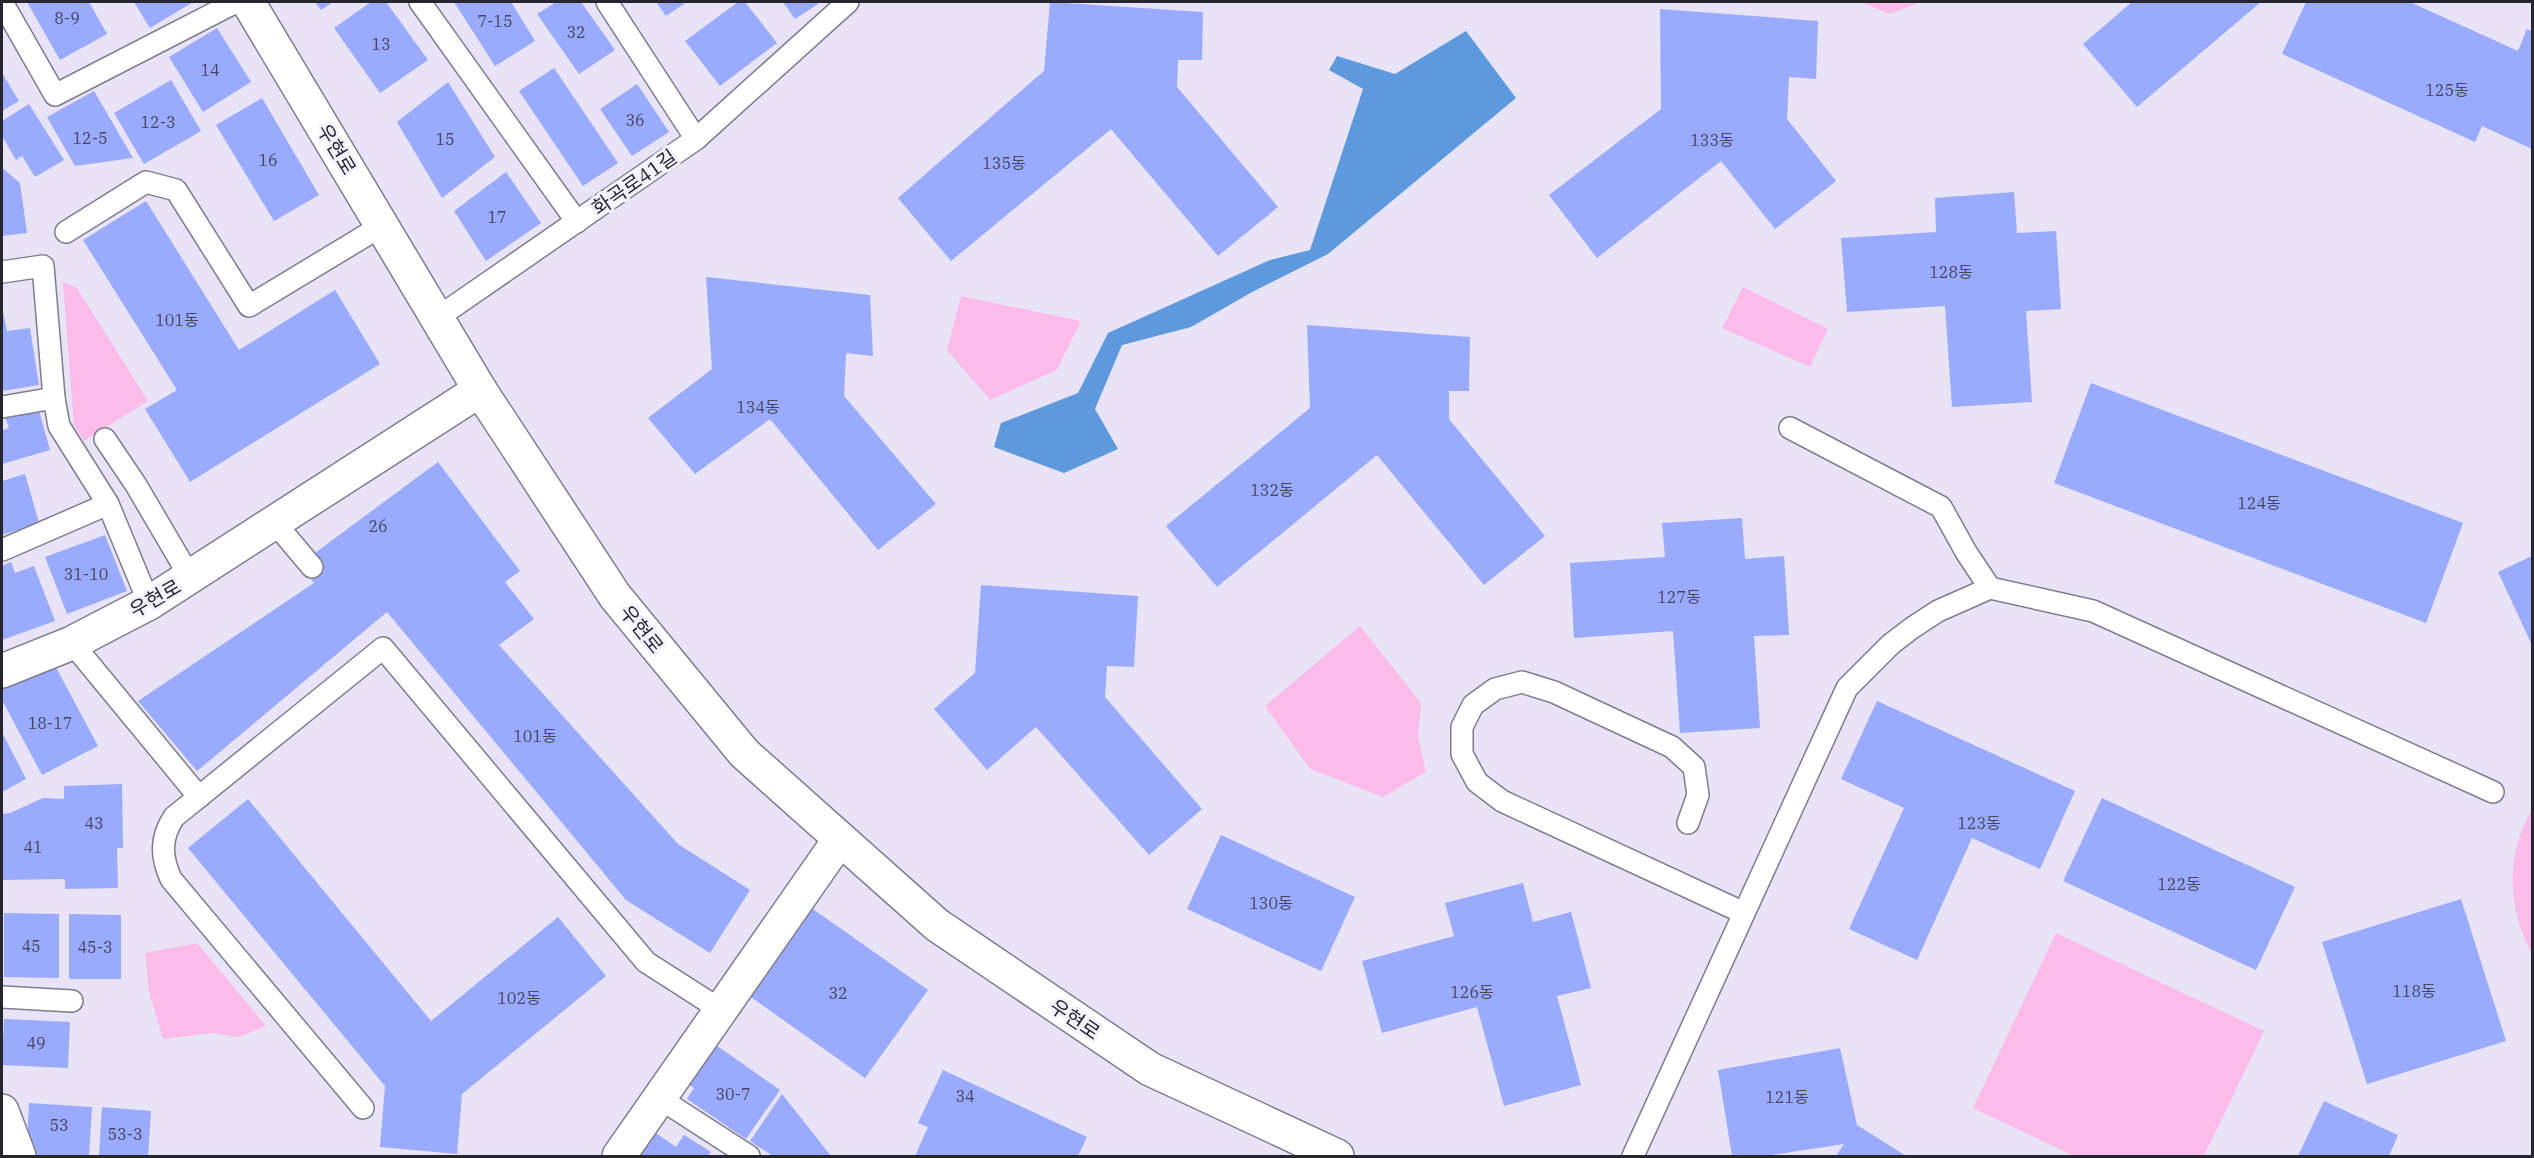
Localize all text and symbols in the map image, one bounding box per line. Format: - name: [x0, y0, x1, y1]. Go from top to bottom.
- house number: 8-9: [54, 8, 80, 28]
- house number: 7-15: [477, 11, 513, 31]
- house number: 32: [566, 22, 586, 42]
- house number: 13: [371, 34, 391, 54]
- house number: 14: [200, 60, 220, 80]
- house number: 125동: [2425, 80, 2469, 100]
- house number: 36: [625, 110, 645, 130]
- house number: 12-3: [140, 112, 176, 132]
- street label: 우현로: [311, 118, 363, 180]
- house number: 12-5: [72, 128, 108, 148]
- house number: 15: [435, 129, 455, 149]
- house number: 133동: [1690, 130, 1734, 150]
- street label: 화곡로41길: [586, 143, 682, 221]
- house number: 16: [258, 150, 278, 170]
- house number: 135동: [982, 153, 1026, 173]
- house number: 17: [487, 207, 507, 227]
- house number: 128동: [1929, 262, 1973, 282]
- house number: 101동: [155, 310, 199, 330]
- house number: 134동: [736, 397, 780, 417]
- house number: 132동: [1250, 480, 1294, 500]
- house number: 124동: [2237, 493, 2281, 513]
- house number: 26: [368, 516, 388, 536]
- house number: 31-10: [64, 564, 108, 584]
- street label: 우현로: [124, 573, 186, 623]
- house number: 127동: [1657, 587, 1701, 607]
- street label: 우현로: [614, 599, 670, 659]
- house number: 18-17: [28, 713, 72, 733]
- house number: 101동: [513, 726, 557, 746]
- house number: 43: [84, 813, 104, 833]
- house number: 123동: [1957, 813, 2001, 833]
- house number: 41: [23, 837, 43, 857]
- house number: 122동: [2157, 874, 2201, 894]
- house number: 130동: [1249, 893, 1293, 913]
- house number: 45: [21, 936, 41, 956]
- house number: 45-3: [77, 937, 113, 957]
- house number: 118동: [2392, 981, 2436, 1001]
- house number: 126동: [1450, 982, 1494, 1002]
- house number: 32: [828, 983, 848, 1003]
- house number: 102동: [497, 988, 541, 1008]
- street label: 우현로: [1045, 992, 1105, 1046]
- house number: 49: [26, 1033, 46, 1053]
- house number: 30-7: [715, 1084, 751, 1104]
- house number: 34: [955, 1086, 975, 1106]
- house number: 121동: [1765, 1087, 1809, 1107]
- house number: 53: [49, 1115, 69, 1135]
- house number: 53-3: [107, 1124, 143, 1144]

